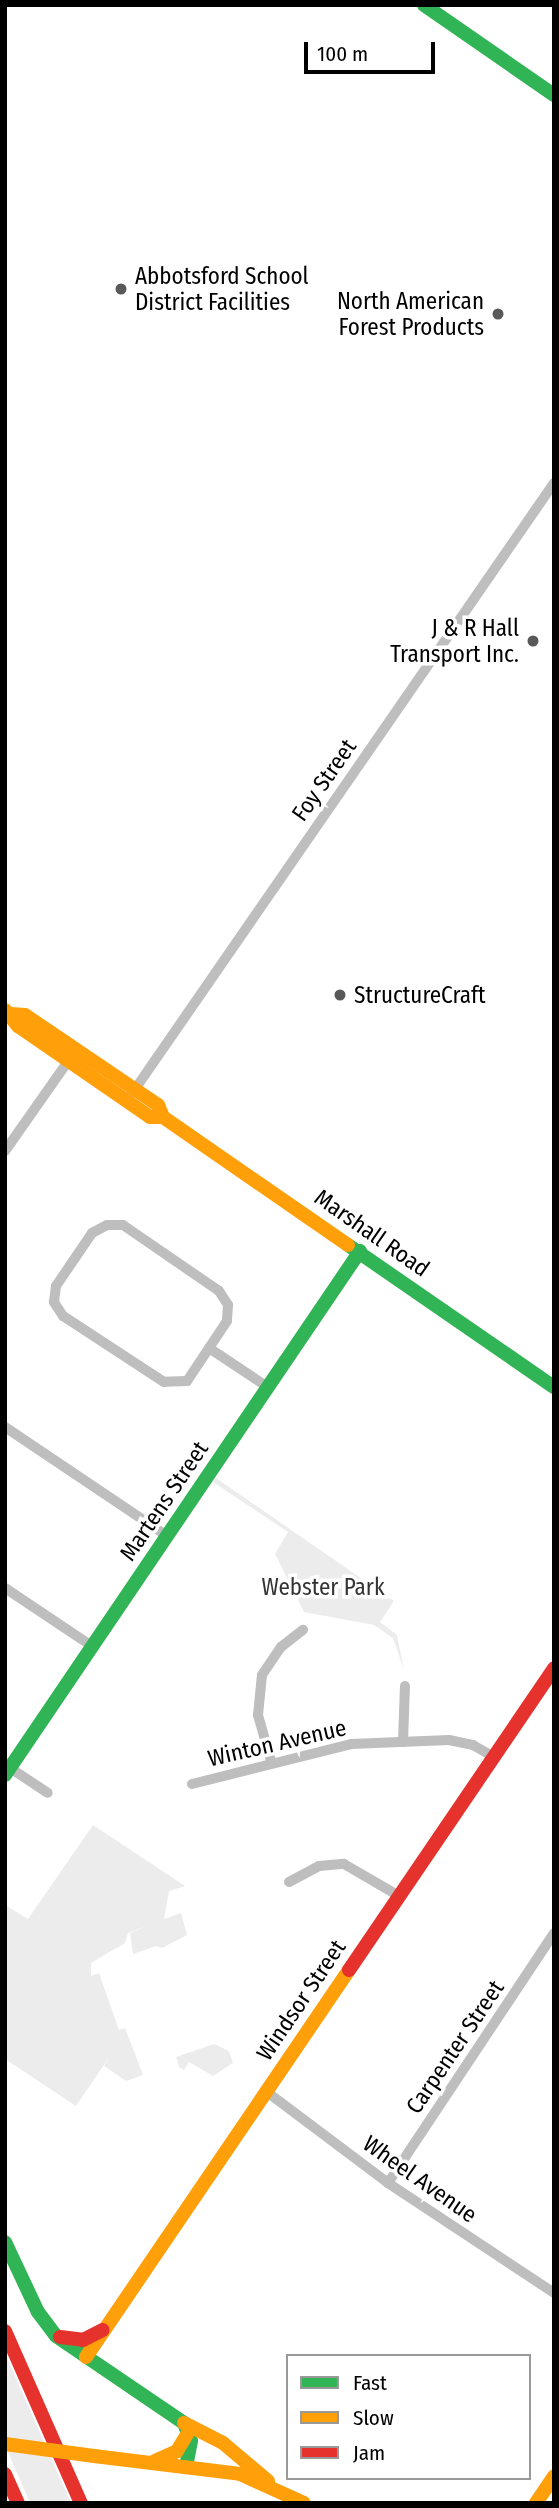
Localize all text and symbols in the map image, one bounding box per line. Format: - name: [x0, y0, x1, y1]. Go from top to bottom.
- scale bar: [307, 28, 438, 72]
- text: 100 m: [317, 41, 368, 67]
- place label: Abbotsford School District Facilities: [135, 262, 309, 316]
- marker: Abbotsford School District Facilities: [113, 281, 129, 297]
- place label: North American Forest Products: [337, 287, 484, 341]
- marker: North American Forest Products: [490, 306, 506, 322]
- place label: J & R Hall Transport Inc.: [390, 614, 519, 668]
- marker: J & R Hall Transport Inc.: [525, 633, 541, 649]
- street label: Foy Street: [286, 734, 362, 826]
- place label: StructureCraft: [354, 981, 486, 1009]
- marker: StructureCraft: [332, 987, 348, 1003]
- street label: Marshall Road: [309, 1183, 435, 1283]
- street label: Martens Street: [114, 1436, 214, 1566]
- park label: Webster Park: [261, 1573, 385, 1601]
- street label: Winton Avenue: [205, 1714, 349, 1772]
- street label: Windsor Street: [251, 1935, 351, 2065]
- street label: Carpenter Street: [400, 1975, 510, 2119]
- street label: Wheel Avenue: [358, 2130, 482, 2228]
- legend: [286, 2354, 531, 2480]
- text: Fast: [353, 2370, 387, 2396]
- text: Slow: [353, 2405, 394, 2431]
- text: Jam: [353, 2440, 385, 2466]

